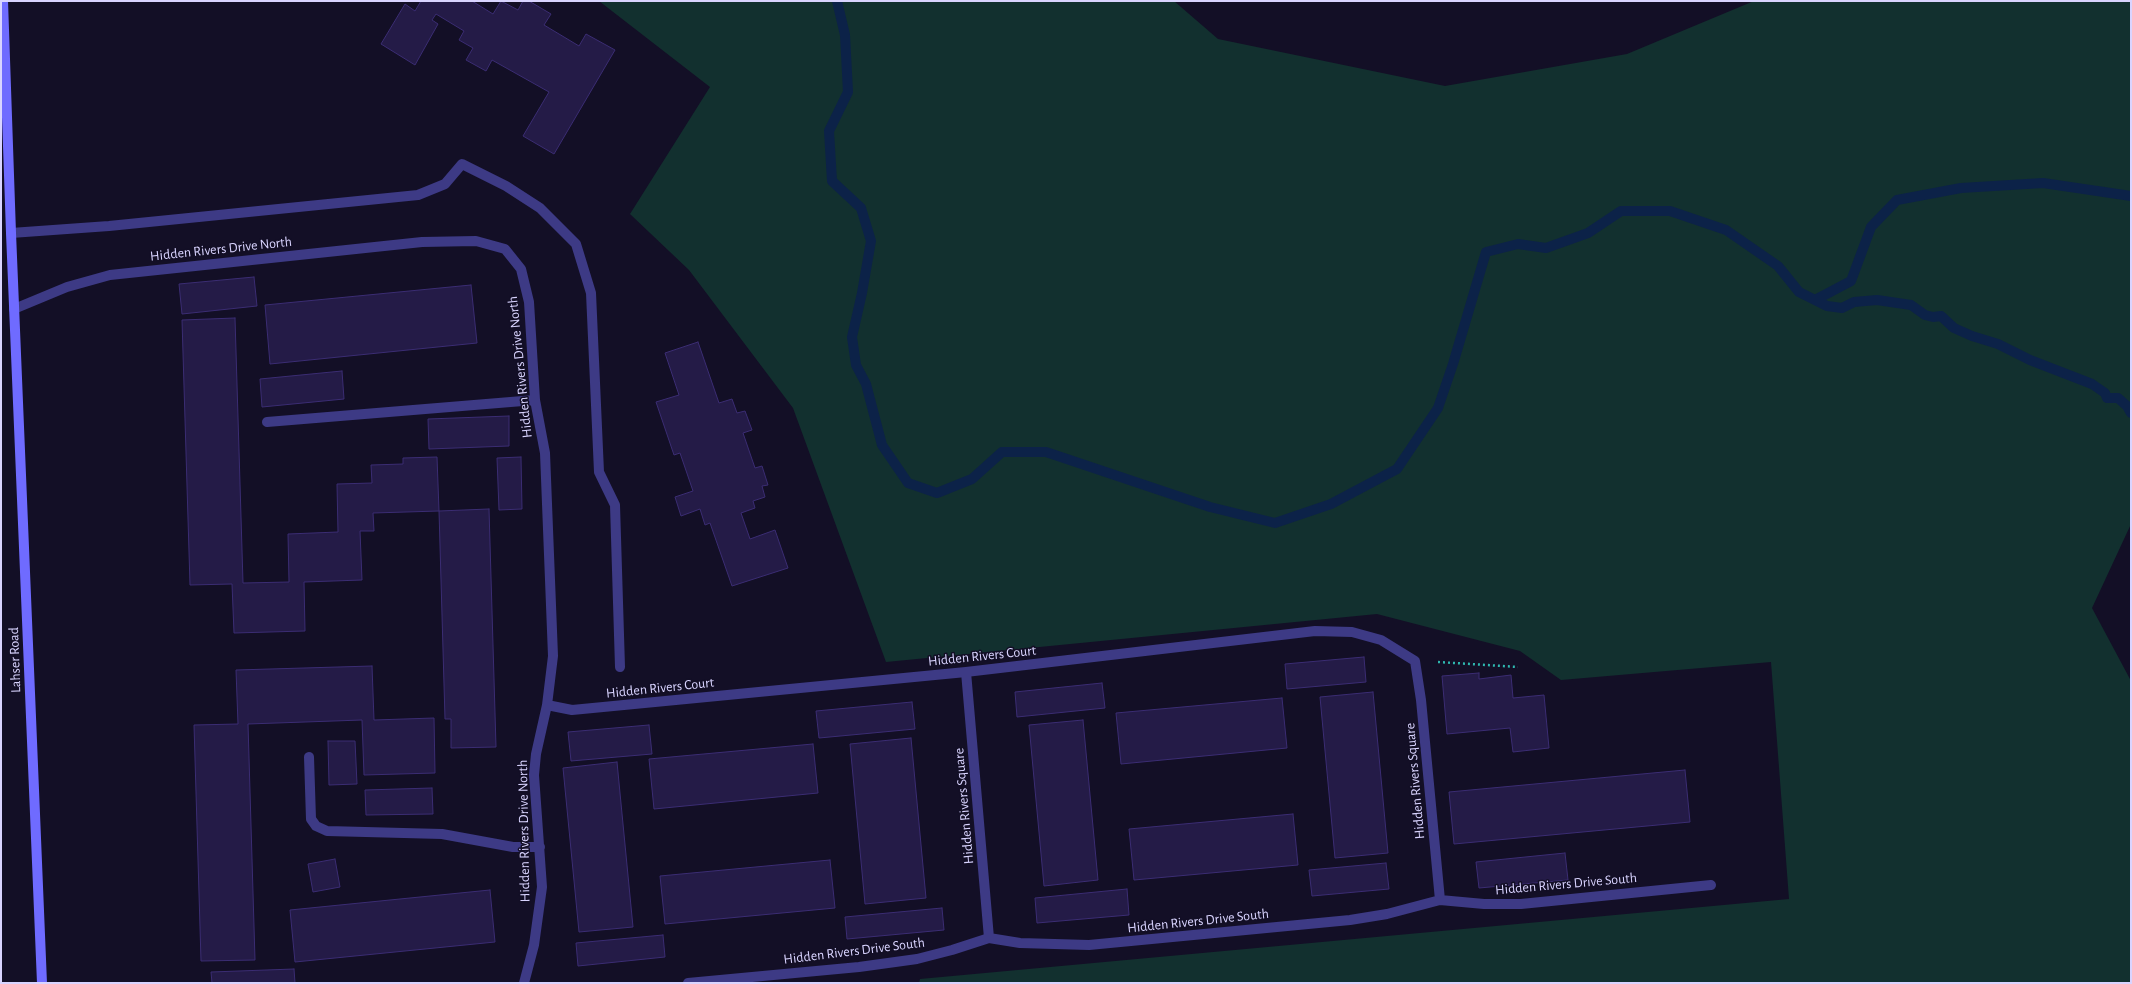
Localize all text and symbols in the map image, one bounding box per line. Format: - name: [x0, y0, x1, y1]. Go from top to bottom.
- street label: Hidden Rivers Drive North: [149, 233, 293, 265]
- street label: Hidden Rivers Drive North: [504, 295, 536, 439]
- street label: Lahser Road: [5, 627, 25, 693]
- street label: Hidden Rivers Court: [927, 642, 1037, 670]
- street label: Hidden Rivers Court: [605, 674, 715, 702]
- street label: Hidden Rivers Square: [1402, 722, 1428, 840]
- street label: Hidden Rivers Square: [951, 747, 977, 865]
- street label: Hidden Rivers Drive North: [514, 760, 534, 902]
- street label: Hidden Rivers Drive South: [1494, 869, 1638, 899]
- street label: Hidden Rivers Drive South: [1126, 905, 1270, 937]
- street label: Hidden Rivers Drive South: [782, 934, 926, 968]

